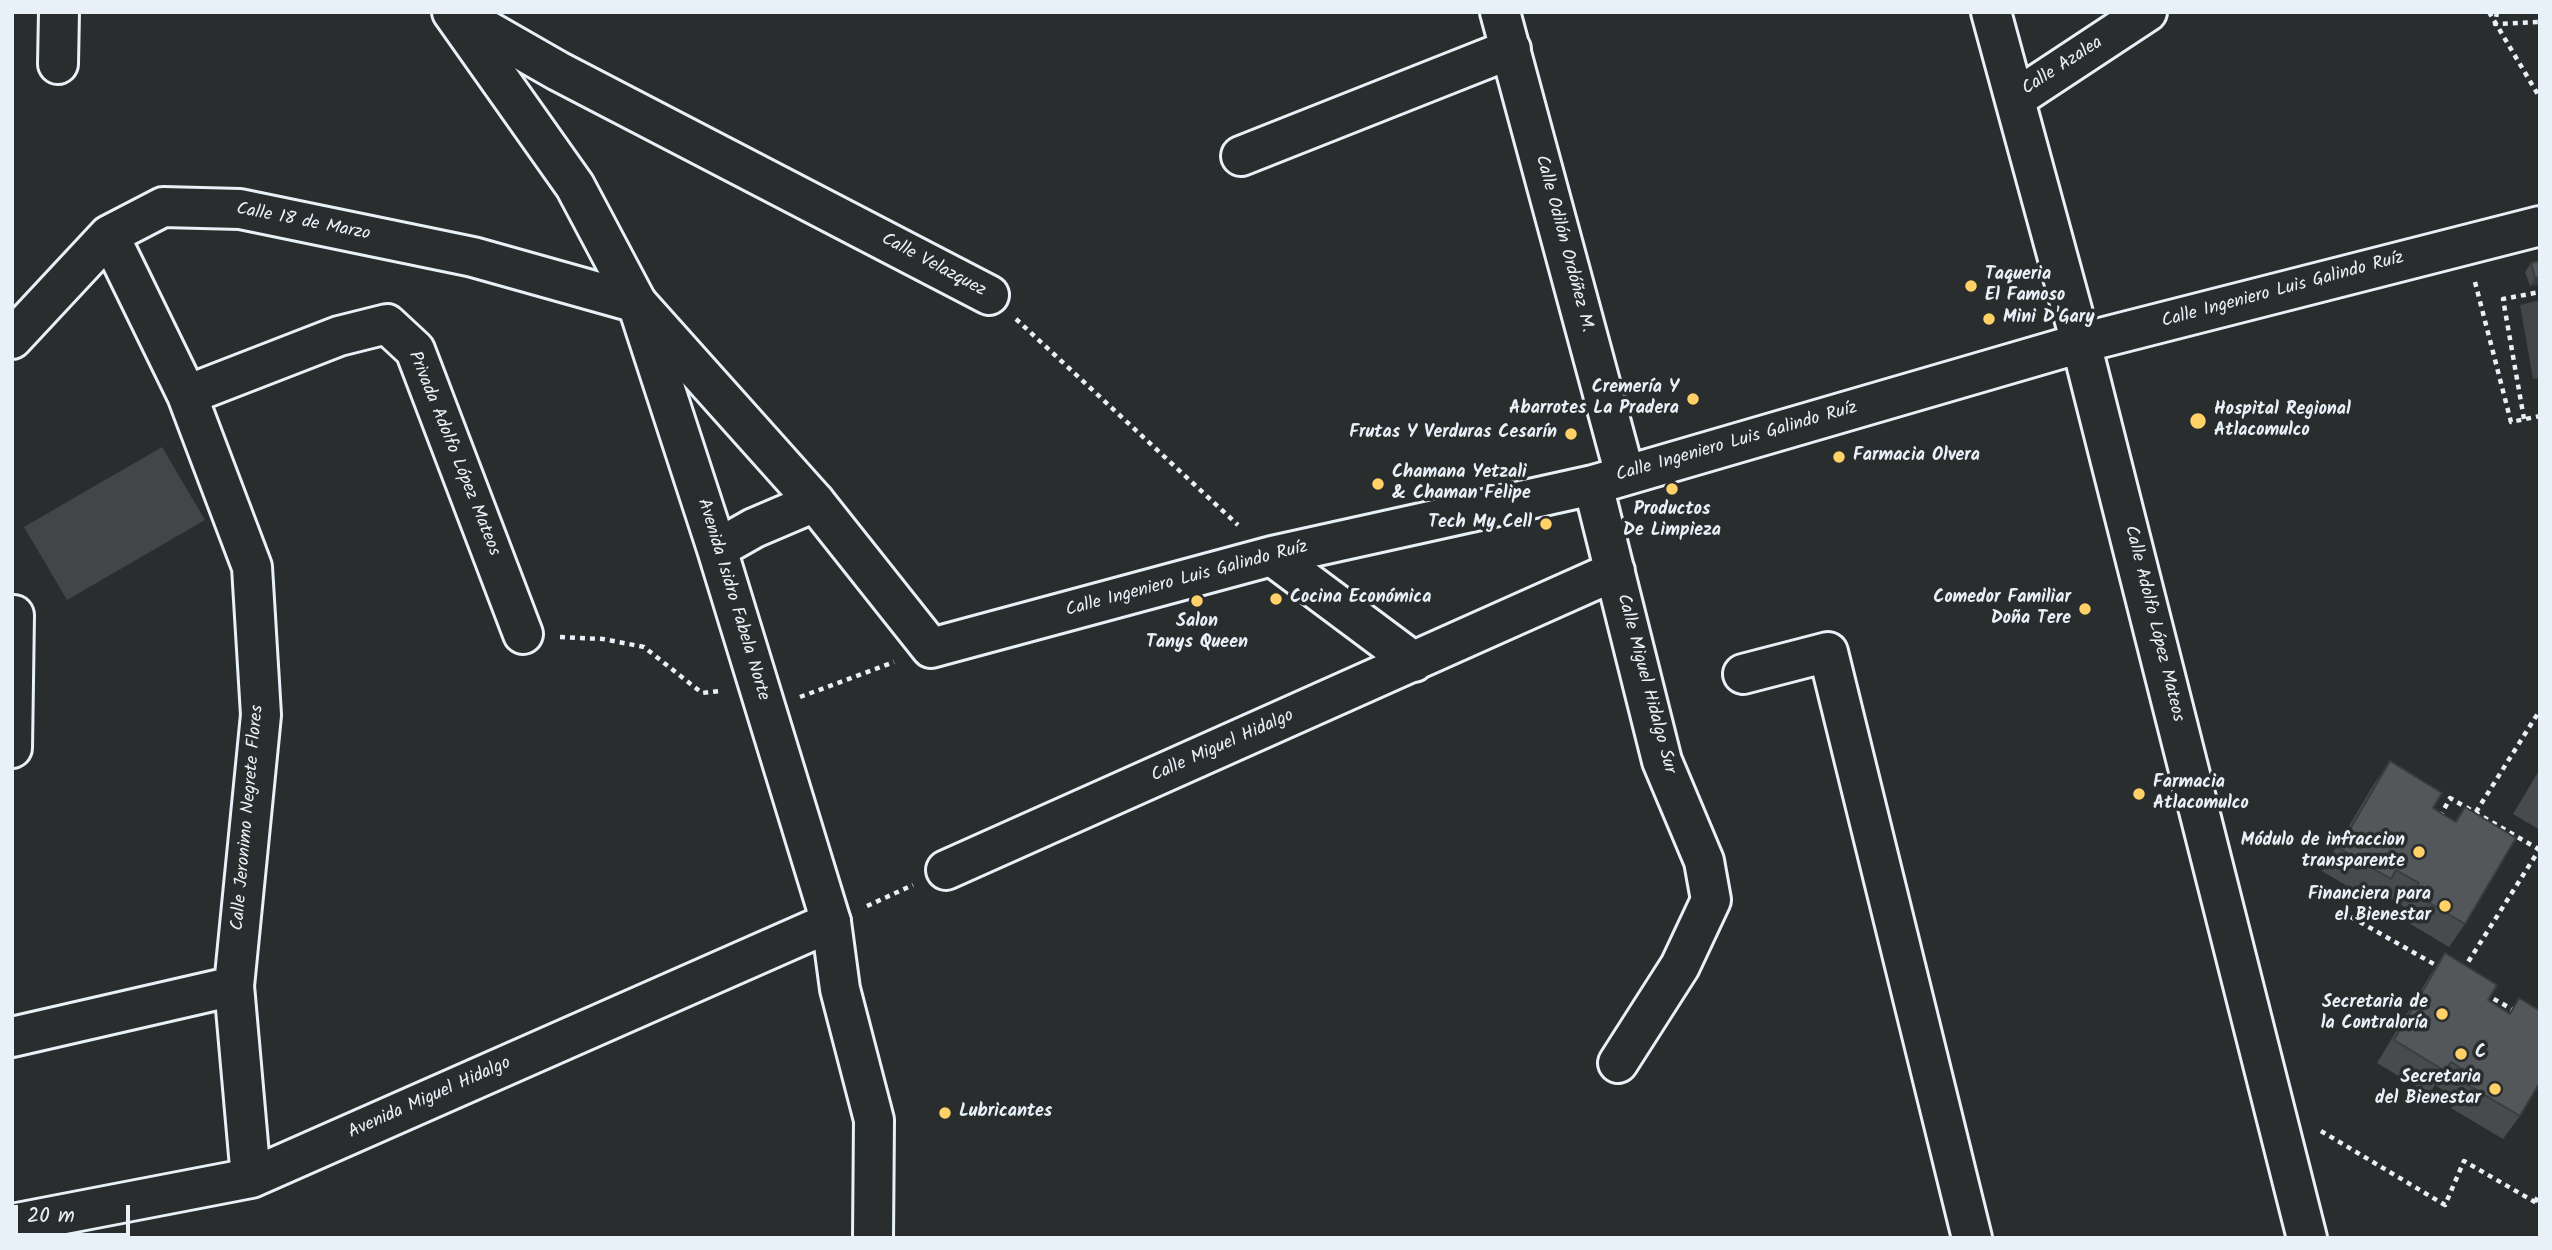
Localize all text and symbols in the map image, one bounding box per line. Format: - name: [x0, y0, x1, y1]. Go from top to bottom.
- street label: Calle Azalea: [2019, 33, 2107, 101]
- street label: Calle Odilón Ordóñez M.: [1529, 153, 1597, 335]
- street label: Calle 18 de Marzo: [234, 199, 372, 247]
- street label: Calle Velazquez: [877, 229, 989, 303]
- street label: Calle Ingeniero Luis Galindo Ruíz: [2160, 248, 2406, 334]
- place label: Taqueria El Famoso: [1985, 265, 2065, 308]
- marker: Taqueria El Famoso: [1963, 278, 1979, 294]
- place label: Mini D'Gary: [2003, 308, 2095, 330]
- marker: Mini D'Gary: [1981, 311, 1997, 327]
- street label: Privada Adolfo López Mateos: [402, 349, 504, 559]
- place label: Cremería Y Abarrotes La Pradera: [1509, 378, 1679, 420]
- marker: Cremería Y Abarrotes La Pradera: [1685, 391, 1701, 407]
- street label: Calle Ingeniero Luis Galindo Ruíz: [1614, 398, 1860, 488]
- place label: Hospital Regional Atlacomulco: [2214, 400, 2351, 442]
- marker: Hospital Regional Atlacomulco: [2188, 411, 2208, 431]
- place label: Frutas Y Verduras Cesarín: [1349, 423, 1557, 445]
- marker: Frutas Y Verduras Cesarín: [1563, 426, 1579, 442]
- place label: Farmacia Olvera: [1853, 446, 1980, 468]
- marker: Farmacia Olvera: [1831, 449, 1847, 465]
- place label: Chamana Yetzali & Chaman Felipe: [1392, 463, 1531, 505]
- marker: Chamana Yetzali & Chaman Felipe: [1370, 476, 1386, 492]
- marker: Productos De Limpieza: [1664, 481, 1680, 497]
- street label: Avenida Isidro Fabela Norte: [691, 497, 773, 703]
- place label: Productos De Limpieza: [1623, 500, 1721, 542]
- place label: Tech My Cell: [1428, 513, 1532, 535]
- marker: Tech My Cell: [1538, 516, 1554, 532]
- street label: Calle Adolfo López Mateos: [2118, 524, 2188, 724]
- street label: Calle Ingeniero Luis Galindo Ruíz: [1064, 537, 1310, 623]
- place label: Cocina Económica: [1290, 588, 1431, 610]
- place label: Comedor Familiar Doña Tere: [1933, 588, 2071, 630]
- marker: Cocina Económica: [1268, 591, 1284, 607]
- street label: Calle Miguel Hidalgo Sur: [1611, 592, 1679, 776]
- marker: Salon Tanys Queen: [1189, 593, 1205, 609]
- marker: Comedor Familiar Doña Tere: [2077, 601, 2093, 617]
- place label: Salon Tanys Queen: [1146, 612, 1248, 654]
- street label: Calle Jeronimo Negrete Flores: [228, 704, 270, 932]
- street label: Calle Miguel Hidalgo: [1148, 706, 1298, 788]
- place label: Farmacia Atlacomulco: [2153, 773, 2249, 816]
- marker: Farmacia Atlacomulco: [2131, 786, 2147, 802]
- place label: Módulo de infraccion transparente: [2241, 831, 2405, 874]
- marker: Módulo de infraccion transparente: [2411, 844, 2427, 860]
- place label: Financiera para el Bienestar: [2308, 885, 2431, 928]
- marker: Financiera para el Bienestar: [2437, 898, 2453, 914]
- place label: Secretaria de la Contraloría: [2321, 993, 2428, 1036]
- marker: Secretaria de la Contraloría: [2434, 1006, 2450, 1022]
- place label: C: [2475, 1043, 2486, 1065]
- marker: C: [2453, 1046, 2469, 1062]
- street label: Avenida Miguel Hidalgo: [345, 1053, 515, 1145]
- place label: Secretaria del Bienestar: [2375, 1068, 2481, 1110]
- marker: Secretaria del Bienestar: [2487, 1081, 2503, 1097]
- place label: Lubricantes: [959, 1102, 1052, 1124]
- marker: Lubricantes: [937, 1105, 953, 1121]
- scale bar: [18, 1190, 133, 1234]
- text: 20 m: [27, 1200, 75, 1233]

